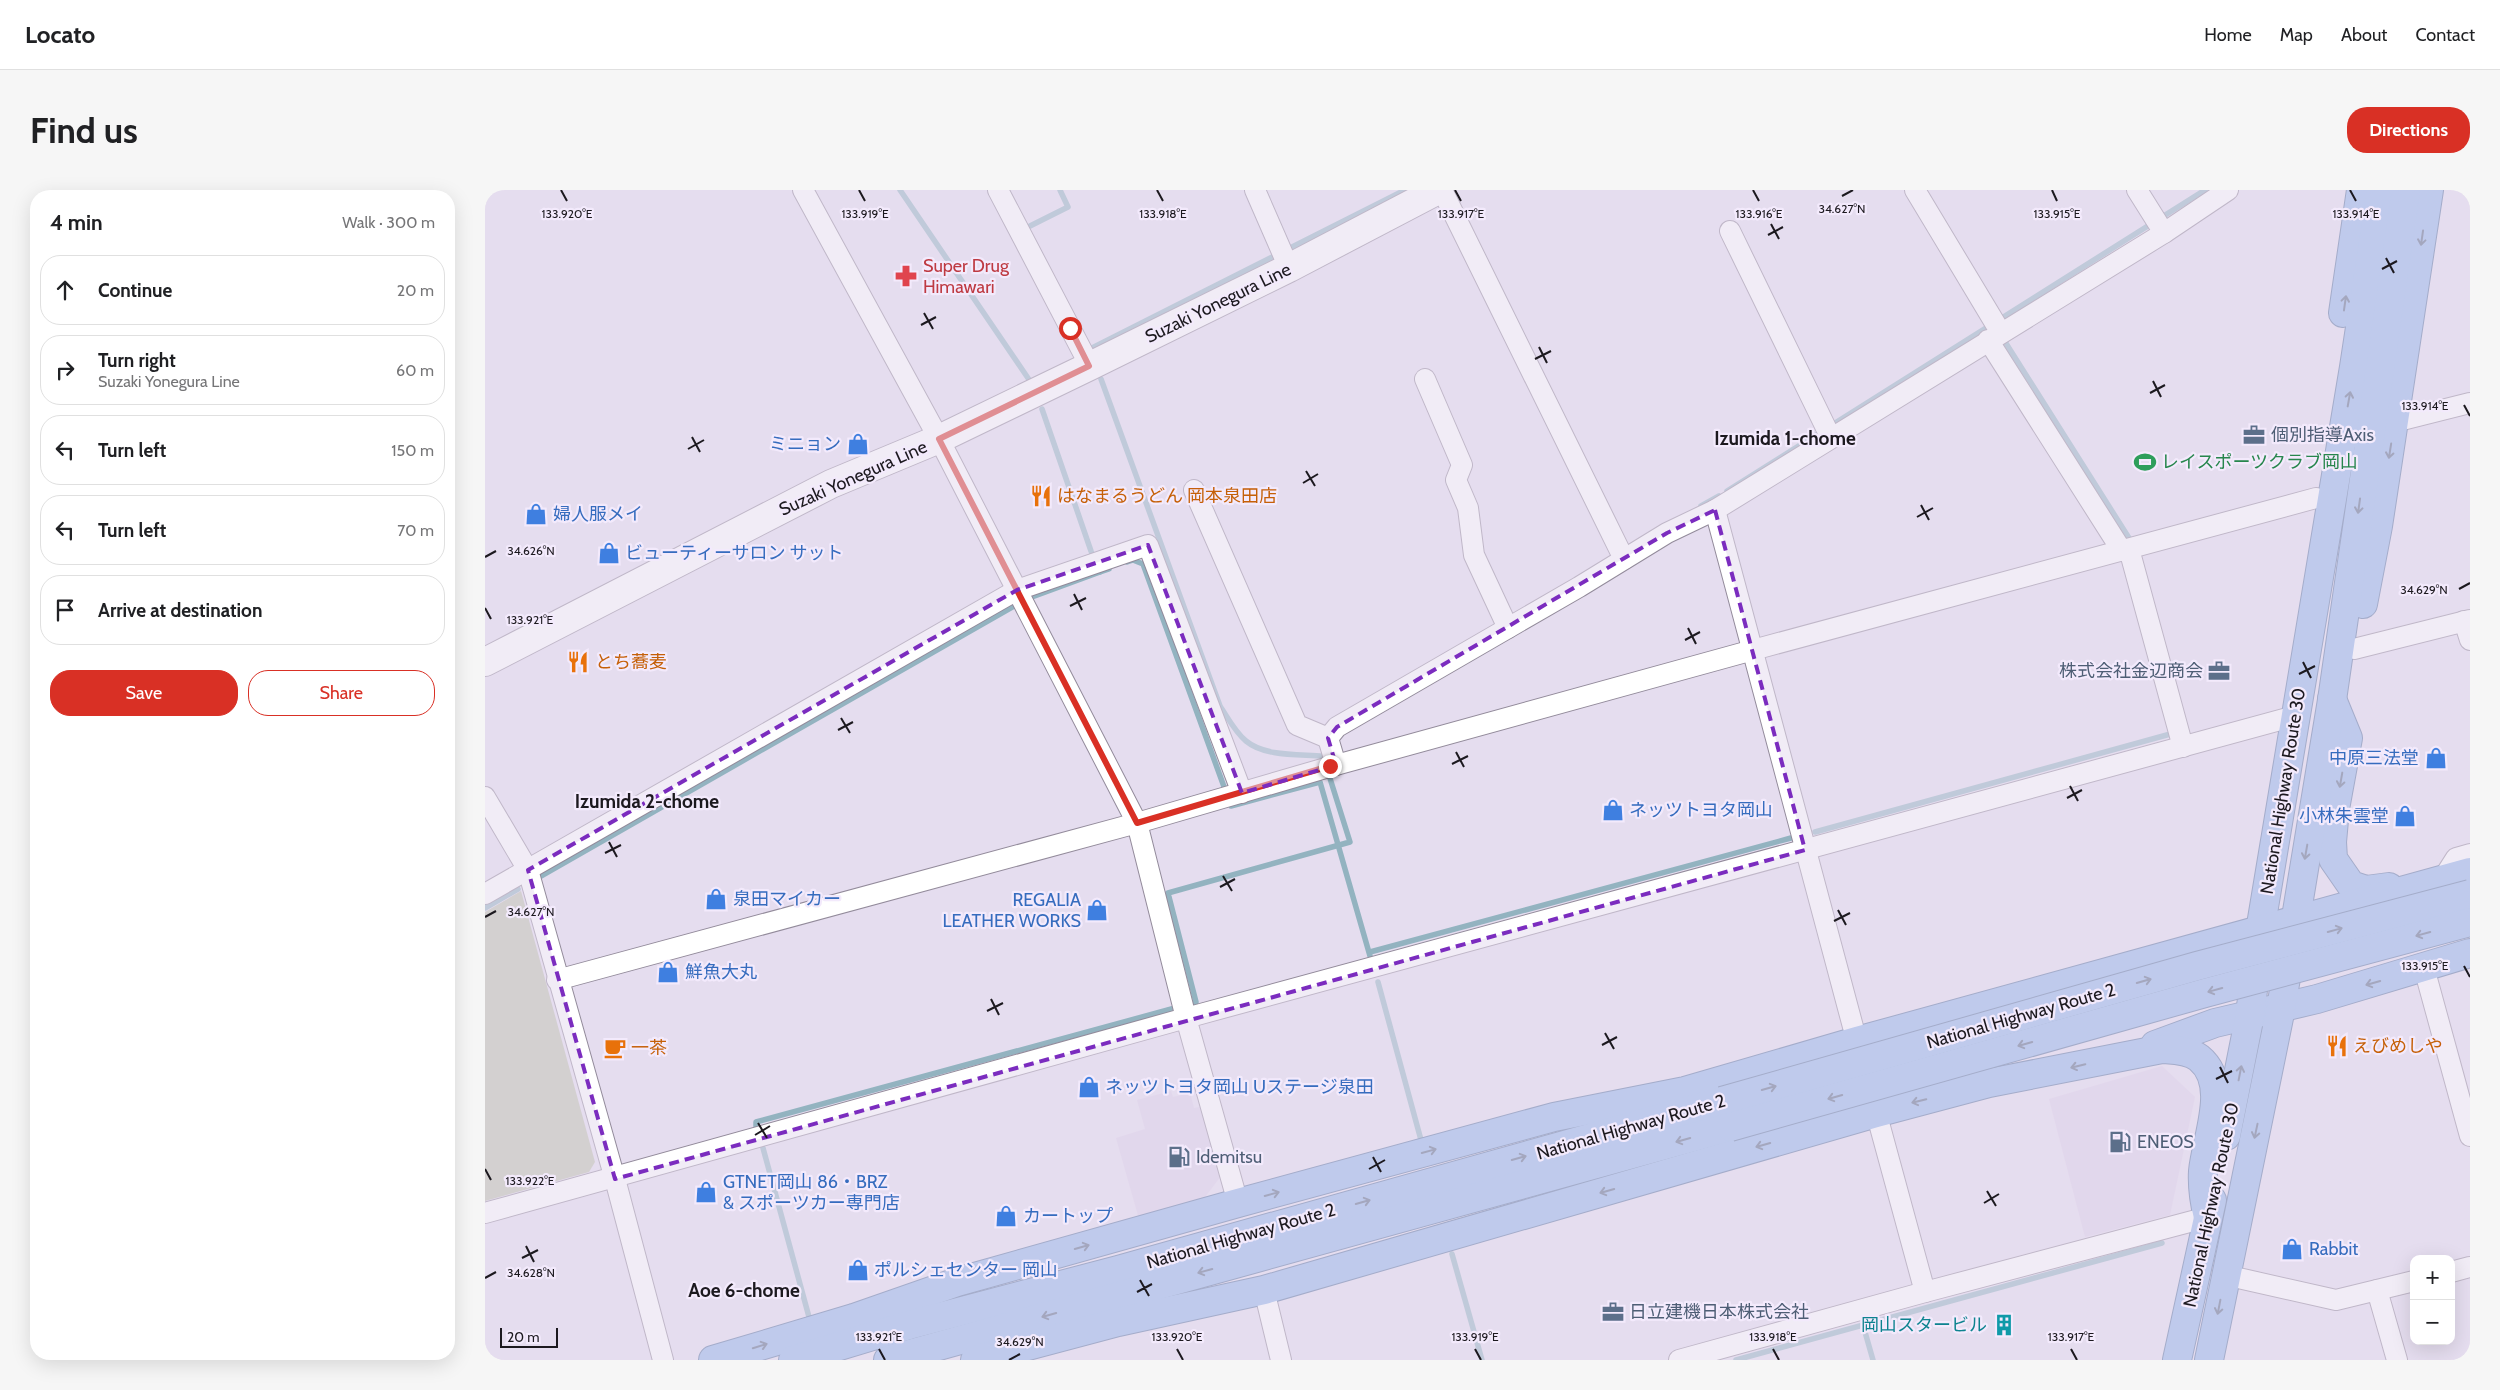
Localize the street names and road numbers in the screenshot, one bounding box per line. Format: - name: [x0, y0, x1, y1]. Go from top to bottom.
- street label: Suzaki Yonegura Line: [1141, 258, 1295, 348]
- street label: Suzaki Yonegura Line: [776, 436, 930, 520]
- street label: National Highway Route 30: [2256, 686, 2310, 896]
- street label: National Highway Route 2: [1924, 978, 2118, 1054]
- street label: National Highway Route 2: [1534, 1089, 1728, 1165]
- street label: National Highway Route 30: [2179, 1101, 2243, 1309]
- street label: National Highway Route 2: [1144, 1198, 1338, 1274]

